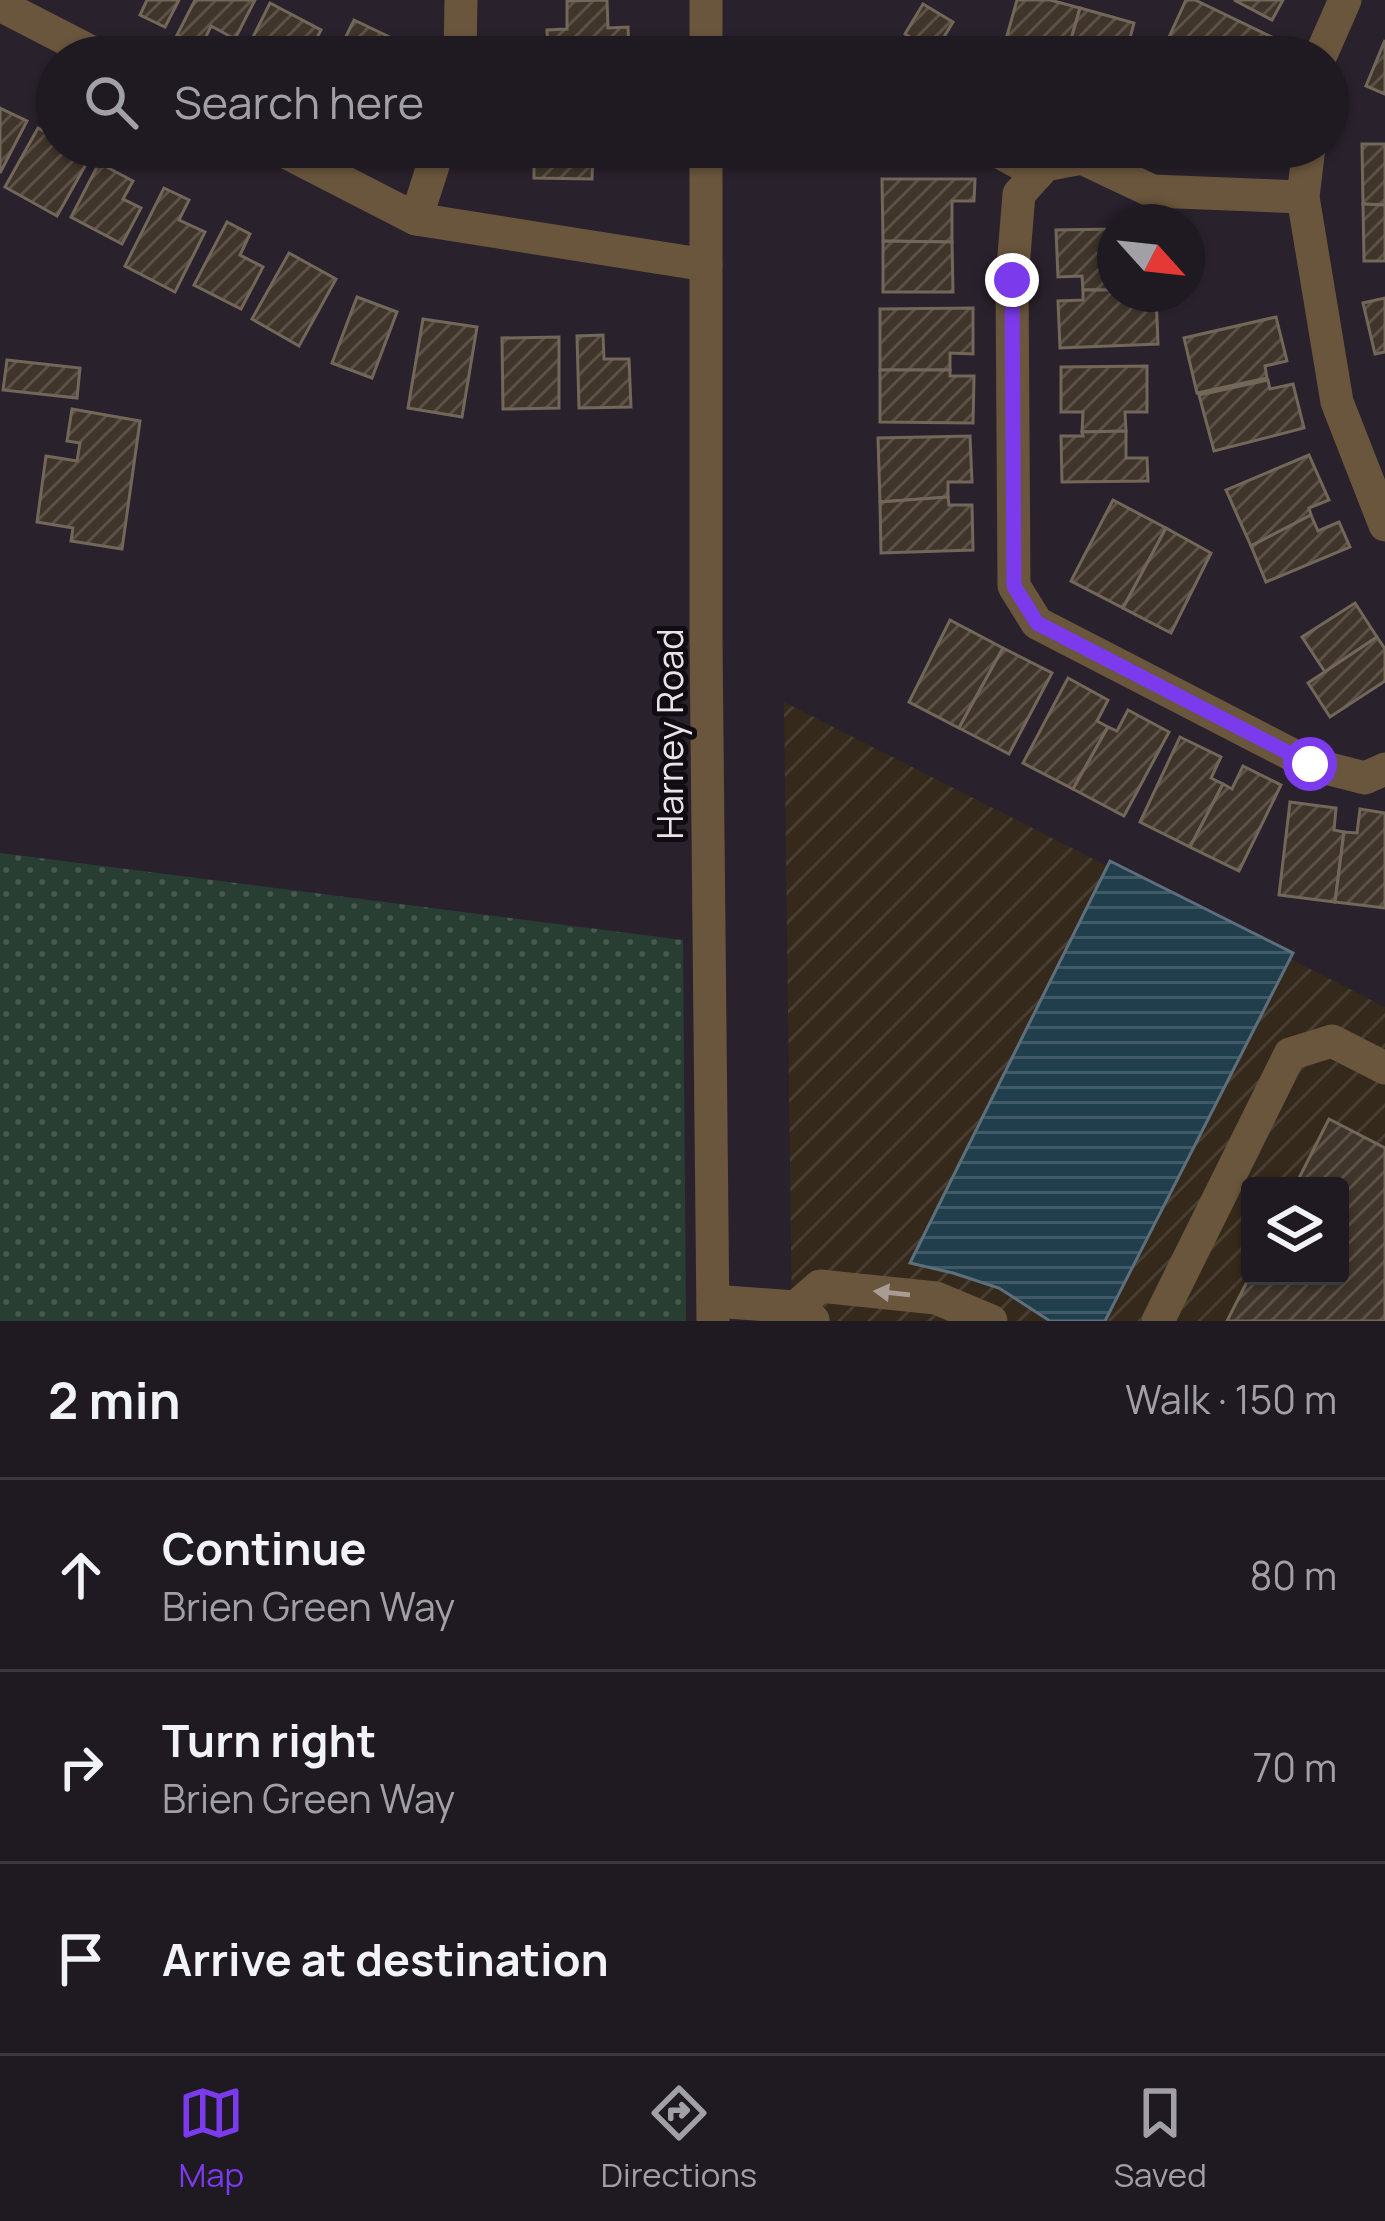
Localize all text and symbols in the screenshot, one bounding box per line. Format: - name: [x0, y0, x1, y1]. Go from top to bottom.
- search box: [36, 36, 1349, 168]
- icon: search: [78, 69, 144, 135]
- text: Search here: [174, 71, 424, 133]
- north arrow: [1097, 204, 1205, 312]
- route end: [985, 253, 1039, 307]
- street label: Harney Road: [645, 628, 694, 840]
- route start: [1283, 737, 1337, 791]
- map controls: [1241, 1177, 1349, 1285]
- button: layers: [1241, 1177, 1349, 1285]
- one-way arrow: [872, 1283, 910, 1302]
- text: 2 min: [48, 1365, 181, 1434]
- text: Walk · 150 m: [1125, 1372, 1337, 1426]
- text: Continue: [162, 1517, 367, 1579]
- icon: ahead: [48, 1542, 114, 1608]
- text: 80 m: [1250, 1548, 1337, 1602]
- text: Brien Green Way: [162, 1579, 455, 1633]
- text: Turn right: [162, 1709, 376, 1771]
- icon: right: [48, 1734, 114, 1800]
- text: 70 m: [1253, 1740, 1337, 1794]
- text: Brien Green Way: [162, 1771, 455, 1825]
- icon: arrive: [48, 1926, 114, 1992]
- text: Arrive at destination: [162, 1928, 609, 1990]
- tab: Map: [178, 2080, 244, 2197]
- tab: Directions: [601, 2080, 757, 2197]
- tab: Saved: [1114, 2080, 1207, 2197]

